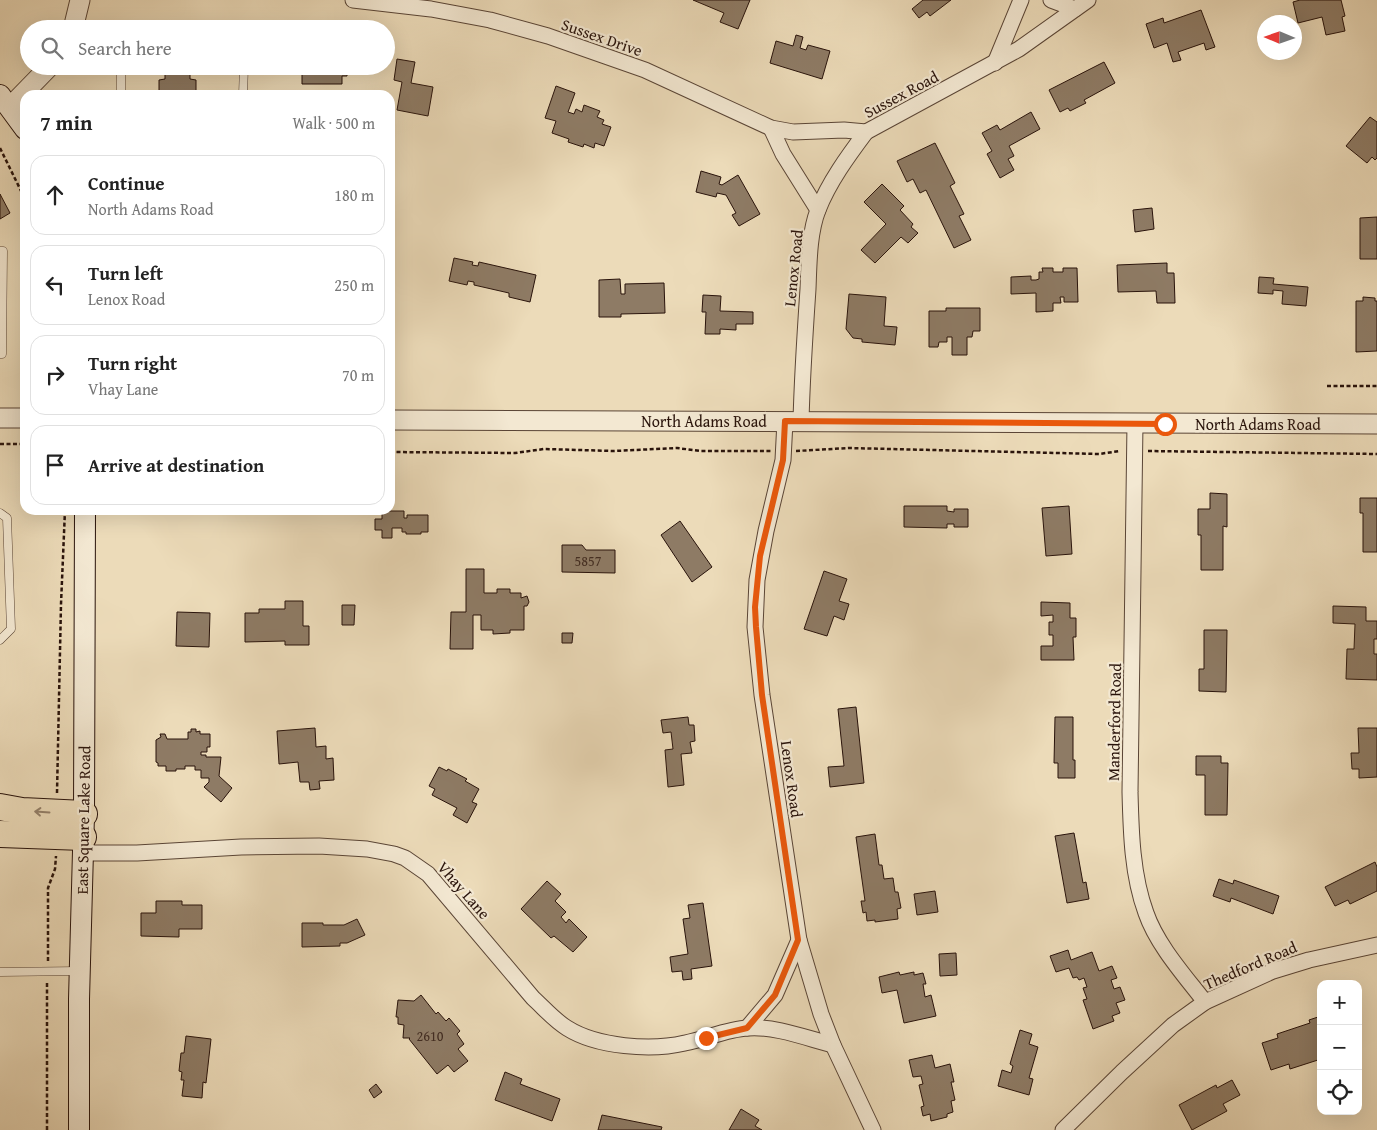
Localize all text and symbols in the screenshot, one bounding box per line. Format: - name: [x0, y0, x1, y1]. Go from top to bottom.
- street label: Sussex Drive: [558, 12, 646, 62]
- north arrow: [1257, 15, 1302, 60]
- search box: [20, 20, 395, 75]
- icon: search: [38, 34, 66, 62]
- text: Search here: [78, 34, 172, 62]
- street label: Sussex Road: [859, 64, 943, 124]
- text: 7 min: [40, 107, 92, 138]
- text: Walk · 500 m: [292, 111, 375, 135]
- text: Continue: [88, 169, 165, 197]
- icon: ahead: [41, 181, 69, 209]
- text: 180 m: [334, 183, 374, 207]
- text: North Adams Road: [88, 197, 214, 221]
- street label: Lenox Road: [777, 228, 809, 308]
- text: Turn left: [88, 259, 163, 287]
- icon: left: [41, 271, 69, 299]
- text: 250 m: [334, 273, 374, 297]
- text: Lenox Road: [88, 287, 165, 311]
- text: Turn right: [88, 349, 177, 377]
- icon: right: [41, 361, 69, 389]
- text: 70 m: [342, 363, 374, 387]
- text: Vhay Lane: [88, 377, 158, 401]
- street label: North Adams Road: [641, 409, 767, 433]
- street label: North Adams Road: [1195, 412, 1321, 436]
- route start: [1154, 413, 1177, 436]
- icon: arrive: [41, 451, 69, 479]
- text: Arrive at destination: [88, 451, 264, 479]
- house number: 5857: [575, 551, 602, 571]
- street label: Manderford Road: [1101, 663, 1127, 781]
- street label: Lenox Road: [775, 739, 809, 819]
- street label: East Square Lake Road: [70, 745, 96, 895]
- one-way arrow: [34, 808, 50, 817]
- street label: Vhay Lane: [432, 856, 496, 924]
- street label: Thedford Road: [1200, 934, 1301, 995]
- map controls: [1317, 980, 1362, 1115]
- button: +: [1317, 980, 1362, 1025]
- button: −: [1317, 1025, 1362, 1070]
- house number: 2610: [417, 1026, 444, 1046]
- route end: [695, 1027, 718, 1050]
- button: locate: [1317, 1070, 1362, 1115]

